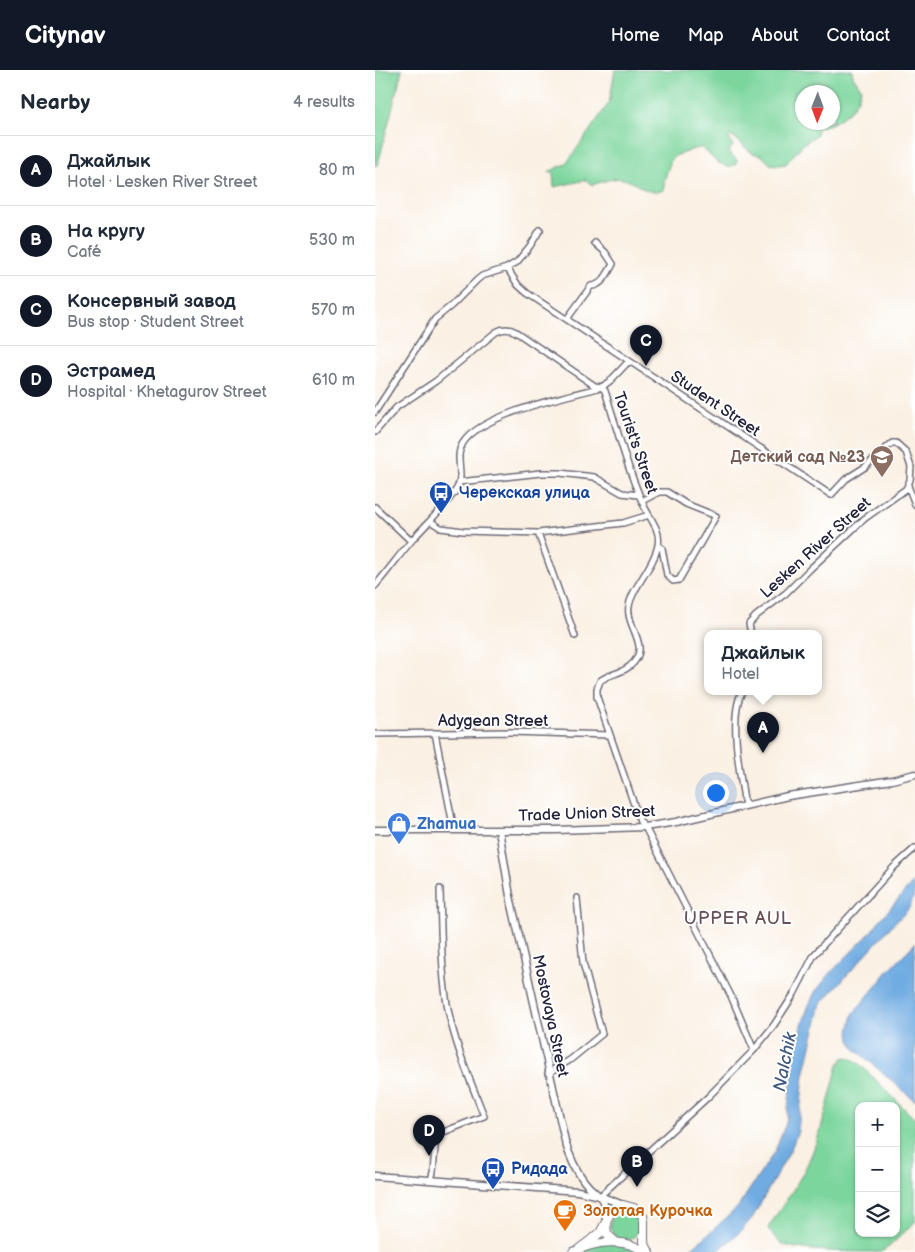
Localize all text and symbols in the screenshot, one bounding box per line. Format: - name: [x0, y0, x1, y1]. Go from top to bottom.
- text: Citynav: [25, 21, 106, 50]
- text: Home: [611, 25, 660, 46]
- text: Map: [688, 25, 724, 46]
- text: About: [752, 25, 799, 46]
- text: Contact: [827, 25, 890, 46]
- north arrow: [795, 85, 840, 130]
- text: Nearby: [20, 90, 90, 115]
- text: 4 results: [293, 93, 355, 112]
- text: Джайлык: [67, 150, 150, 173]
- text: A: [31, 161, 41, 180]
- text: 80 m: [319, 161, 355, 180]
- text: Hotel · Lesken River Street: [67, 173, 257, 192]
- text: На кругу: [67, 220, 145, 243]
- text: B: [30, 231, 42, 250]
- text: 530 m: [309, 231, 355, 250]
- text: Café: [67, 243, 101, 262]
- text: Консервный завод: [67, 290, 236, 313]
- text: C: [30, 301, 42, 320]
- text: 570 m: [311, 301, 355, 320]
- text: Bus stop · Student Street: [67, 313, 244, 332]
- pin: C: [630, 325, 662, 366]
- text: Эстрамед: [67, 360, 155, 383]
- street label: Student Street: [667, 367, 763, 441]
- text: D: [30, 371, 42, 390]
- text: 610 m: [312, 371, 355, 390]
- text: Hospital · Khetagurov Street: [67, 383, 267, 402]
- street label: Tourist's Street: [609, 390, 661, 497]
- school or university icon: Детский сад №23: [869, 444, 895, 478]
- place label: Детский сад №23: [731, 448, 865, 467]
- bus stop icon: Черекская улица: [428, 480, 454, 514]
- place label: Черекская улица: [459, 484, 590, 503]
- street label: Lesken River Street: [757, 493, 875, 603]
- popup: [704, 630, 822, 695]
- text: Джайлык: [721, 642, 805, 665]
- text: Hotel: [721, 665, 759, 684]
- street label: Adygean Street: [438, 712, 548, 731]
- pin: A: [747, 712, 779, 753]
- your location: [703, 780, 729, 806]
- street label: Trade Union Street: [518, 802, 656, 826]
- shop icon: Zhamua: [386, 811, 412, 845]
- place label: Zhamua: [417, 815, 477, 834]
- district label: UPPER AUL: [684, 908, 792, 929]
- street label: Mostovaya Street: [528, 953, 572, 1079]
- water label: Nalchik: [769, 1029, 801, 1093]
- map controls: [855, 1102, 900, 1237]
- button: +: [855, 1102, 900, 1147]
- pin: D: [413, 1115, 445, 1156]
- pin: B: [621, 1146, 653, 1187]
- button: −: [855, 1147, 900, 1192]
- bus stop icon: Ридада: [480, 1156, 506, 1190]
- place label: Ридада: [511, 1160, 568, 1179]
- button: layers: [855, 1192, 900, 1237]
- cafe icon: Золотая Курочка: [552, 1198, 578, 1232]
- place label: Золотая Курочка: [583, 1202, 713, 1221]

